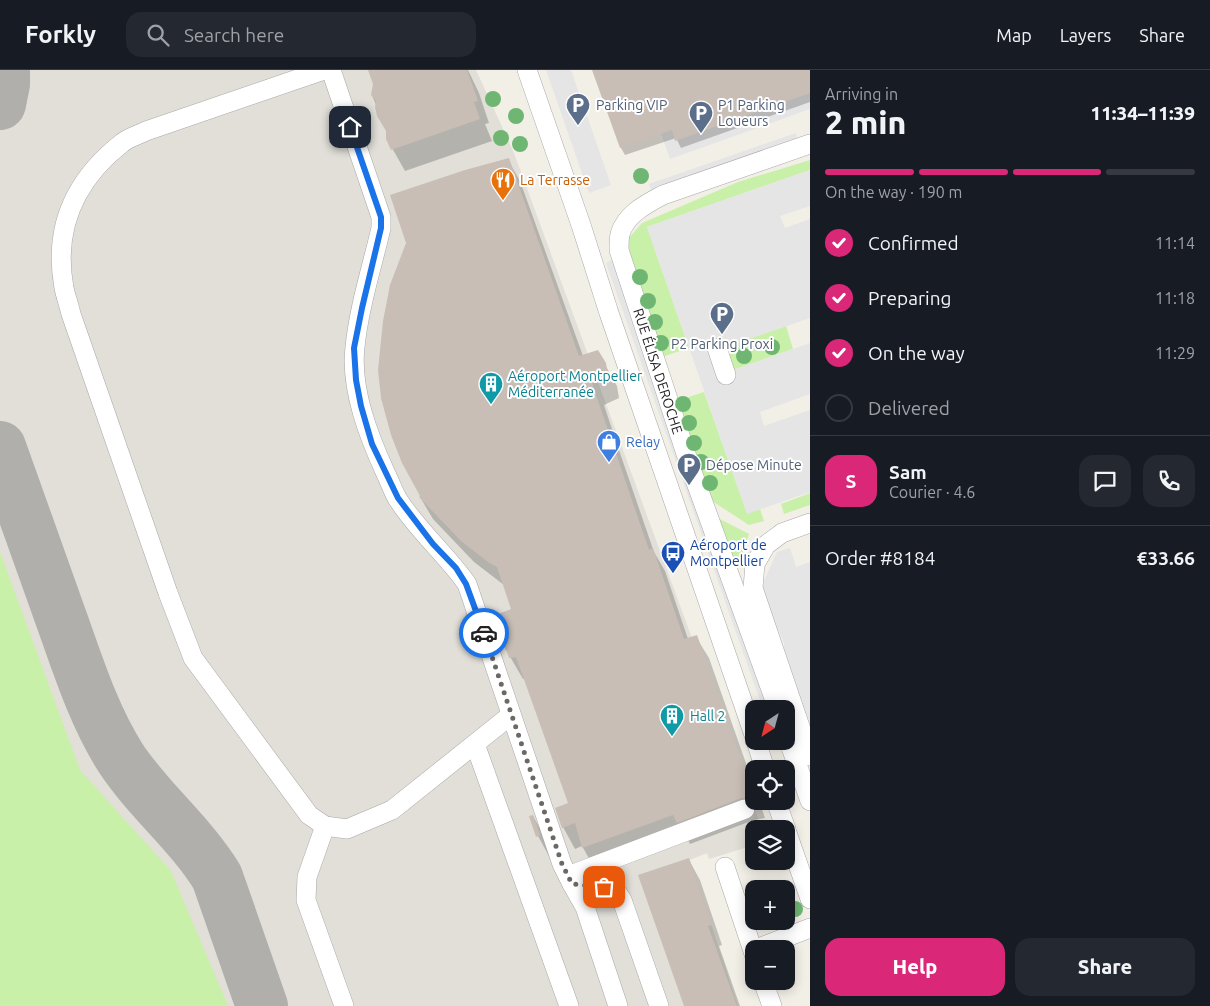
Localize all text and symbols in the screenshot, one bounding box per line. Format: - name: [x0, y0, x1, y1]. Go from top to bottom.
- search box: [126, 12, 476, 57]
- text: Forkly: [25, 21, 96, 48]
- icon: search: [144, 21, 172, 49]
- text: Search here: [184, 24, 284, 46]
- text: Map: [996, 25, 1032, 45]
- text: Layers: [1060, 25, 1111, 45]
- text: Share: [1139, 25, 1185, 45]
- text: Arriving in: [825, 85, 898, 103]
- parking icon: Parking VIP: [565, 92, 591, 126]
- place label: Parking VIP: [596, 97, 667, 113]
- place label: P1 Parking Loueurs: [718, 97, 785, 129]
- parking icon: P1 Parking Loueurs: [688, 100, 714, 134]
- text: 11:34–11:39: [1090, 102, 1195, 124]
- text: 2 min: [825, 104, 906, 140]
- pin: [329, 106, 371, 148]
- icon: home: [336, 113, 364, 141]
- restaurant icon: La Terrasse: [490, 167, 516, 201]
- place label: La Terrasse: [520, 172, 590, 188]
- text: On the way · 190 m: [825, 183, 962, 201]
- icon: check: [825, 229, 853, 257]
- text: Confirmed: [868, 232, 959, 254]
- text: 11:14: [1155, 234, 1195, 252]
- icon: check: [825, 284, 853, 312]
- text: Preparing: [868, 287, 952, 309]
- text: 11:18: [1155, 289, 1195, 307]
- parking icon: P2 Parking Proxi: [709, 301, 735, 335]
- street label: RUE ÉLISA DEROCHE: [630, 306, 687, 436]
- place label: P2 Parking Proxi: [671, 336, 773, 352]
- icon: check: [825, 339, 853, 367]
- text: On the way: [868, 342, 965, 364]
- text: 11:29: [1155, 344, 1195, 362]
- place label: Aéroport Montpellier Méditerranée: [508, 368, 643, 400]
- building icon: Aéroport Montpellier Méditerranée: [478, 371, 504, 405]
- text: Delivered: [868, 397, 950, 419]
- shop icon: Relay: [596, 429, 622, 463]
- place label: Relay: [626, 434, 660, 450]
- parking icon: Dépose Minute: [676, 452, 702, 486]
- button: chat: [1079, 455, 1131, 507]
- button: phone: [1143, 455, 1195, 507]
- place label: Dépose Minute: [706, 457, 802, 473]
- text: Sam: [889, 461, 927, 483]
- text: S: [846, 470, 856, 492]
- text: Courier · 4.6: [889, 483, 975, 501]
- place label: Aéroport de Montpellier: [690, 537, 767, 569]
- bus stop icon: Aéroport de Montpellier: [660, 540, 686, 574]
- text: Order #8184: [825, 547, 935, 569]
- text: €33.66: [1137, 547, 1195, 569]
- courier: [459, 608, 509, 658]
- icon: car: [470, 619, 498, 647]
- north arrow: [745, 700, 795, 750]
- map controls: [745, 700, 795, 990]
- building icon: Hall 2: [659, 703, 685, 737]
- place label: Hall 2: [690, 708, 725, 724]
- button: locate: [745, 760, 795, 810]
- button: layers: [745, 820, 795, 870]
- pin: [583, 866, 625, 908]
- icon: bag: [590, 873, 618, 901]
- button: +: [745, 880, 795, 930]
- button: Help: [825, 938, 1005, 996]
- button: Share: [1015, 938, 1195, 996]
- button: −: [745, 940, 795, 990]

